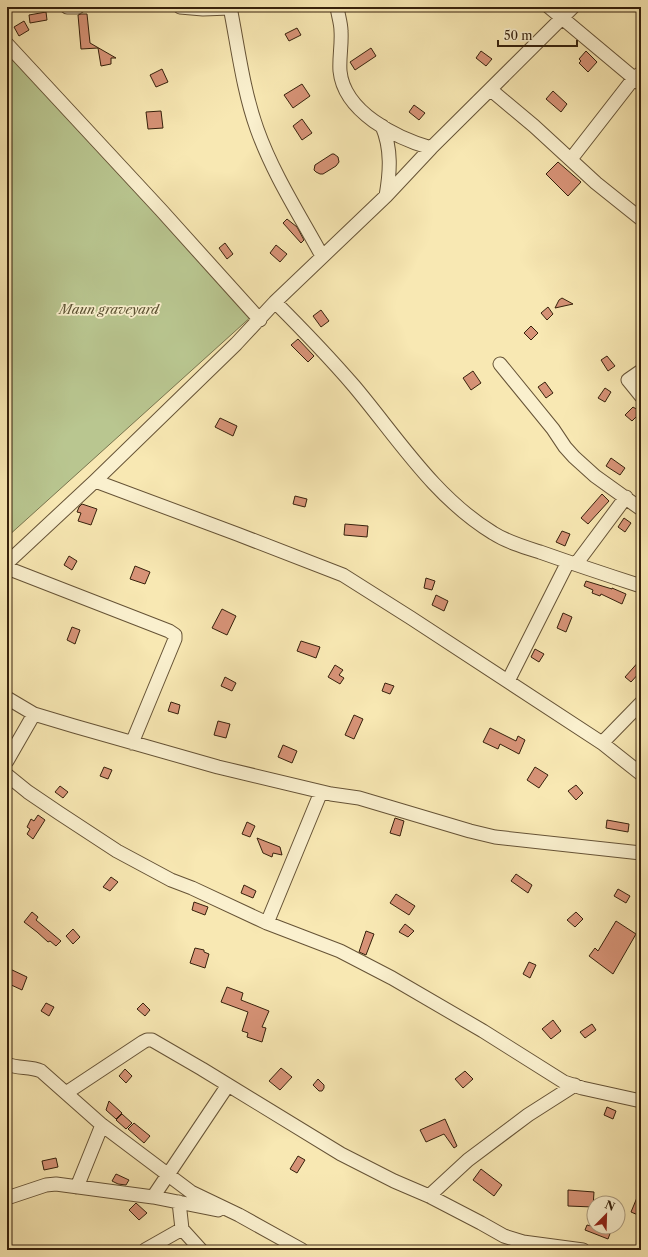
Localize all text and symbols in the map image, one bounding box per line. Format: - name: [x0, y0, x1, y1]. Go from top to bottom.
- scale bar: [498, 22, 577, 48]
- text: 50 m: [504, 28, 533, 43]
- park label: Maun graveyard: [57, 301, 160, 317]
- north arrow: [586, 1195, 626, 1235]
- text: N: [603, 1197, 617, 1214]

